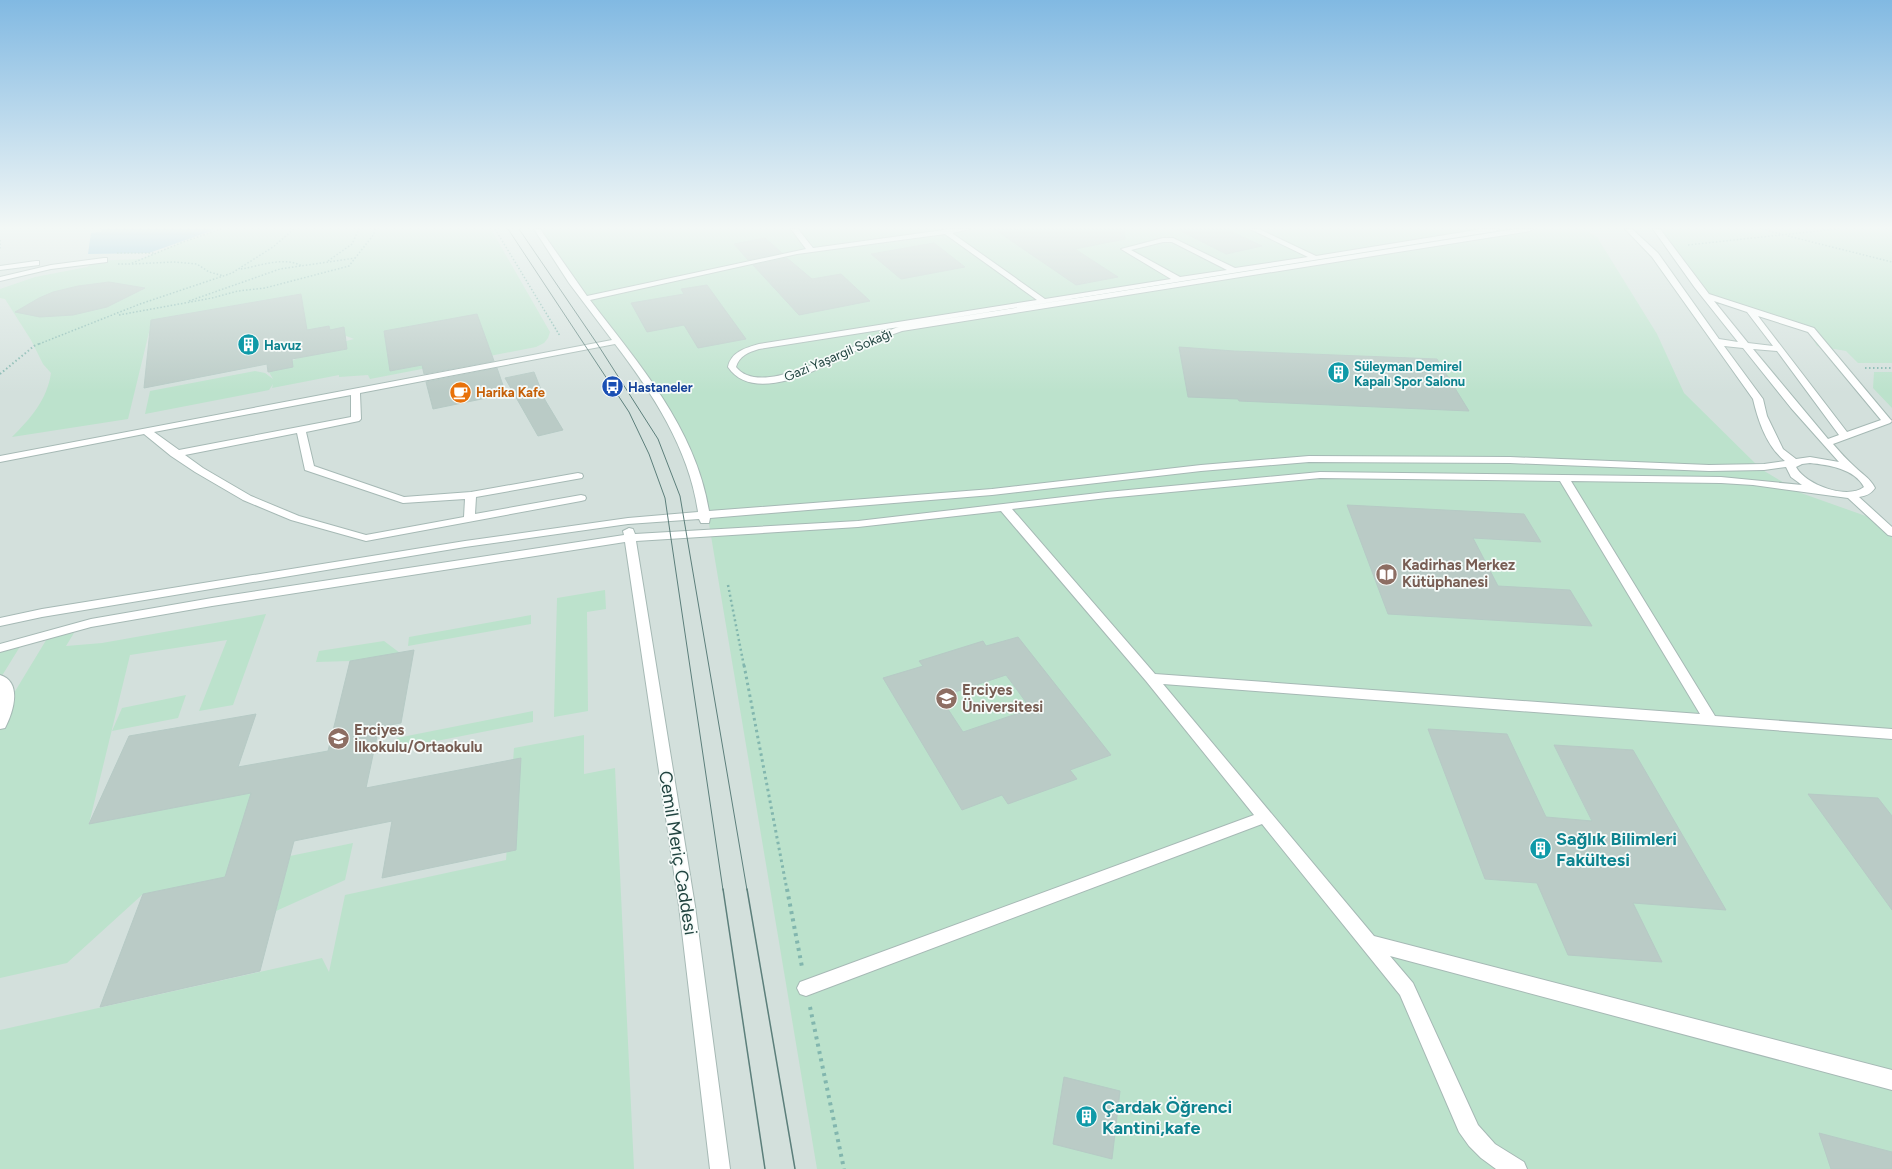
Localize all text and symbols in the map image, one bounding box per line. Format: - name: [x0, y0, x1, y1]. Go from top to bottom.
- street label: Gazi Yaşargil Sokağı: [782, 326, 894, 384]
- building icon: Havuz: [235, 332, 261, 358]
- place label: Havuz: [264, 338, 301, 353]
- place label: Süleyman Demirel Kapalı Spor Salonu: [1354, 359, 1465, 389]
- building icon: Süleyman Demirel Kapalı Spor Salonu: [1326, 360, 1352, 386]
- bus stop icon: Hastaneler: [600, 374, 626, 400]
- cafe icon: Harika Kafe: [447, 379, 473, 405]
- place label: Hastaneler: [628, 380, 693, 395]
- place label: Harika Kafe: [476, 385, 545, 400]
- place label: Kadirhas Merkez Kütüphanesi: [1402, 556, 1515, 591]
- library icon: Kadirhas Merkez Kütüphanesi: [1373, 561, 1399, 587]
- place label: Erciyes Üniversitesi: [962, 681, 1043, 716]
- school or university icon: Erciyes Üniversitesi: [933, 686, 959, 712]
- place label: Erciyes İlkokulu/Ortaokulu: [354, 721, 483, 756]
- school or university icon: Erciyes İlkokulu/Ortaokulu: [326, 726, 352, 752]
- street label: Cemil Meriç Caddesi: [654, 769, 702, 937]
- place label: Sağlık Bilimleri Fakültesi: [1556, 828, 1677, 871]
- building icon: Sağlık Bilimleri Fakültesi: [1527, 836, 1553, 862]
- place label: Çardak Öğrenci Kantini,kafe: [1102, 1096, 1232, 1139]
- building icon: Çardak Öğrenci Kantini,kafe: [1074, 1104, 1100, 1130]

